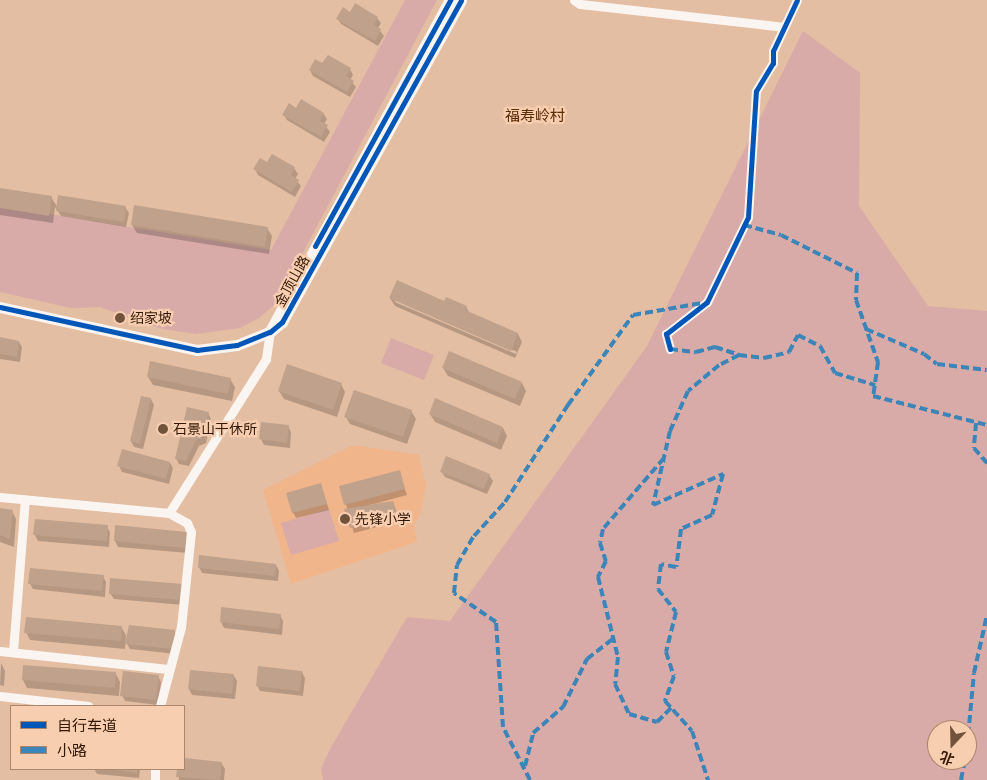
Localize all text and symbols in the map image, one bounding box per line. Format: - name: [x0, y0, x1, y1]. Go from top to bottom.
- district label: 福寿岭村: [505, 107, 565, 125]
- street label: 金顶山路: [271, 252, 313, 310]
- place label: 绍家坡: [130, 310, 172, 326]
- marker: 绍家坡: [114, 312, 126, 324]
- place label: 石景山干休所: [173, 421, 257, 437]
- marker: 石景山干休所: [157, 423, 169, 435]
- place label: 先锋小学: [355, 511, 411, 527]
- marker: 先锋小学: [339, 513, 351, 525]
- legend: [10, 705, 185, 770]
- text: 自行车道: [57, 715, 117, 735]
- north arrow: [927, 720, 977, 770]
- text: 小路: [57, 740, 87, 760]
- text: 北: [937, 747, 957, 770]

